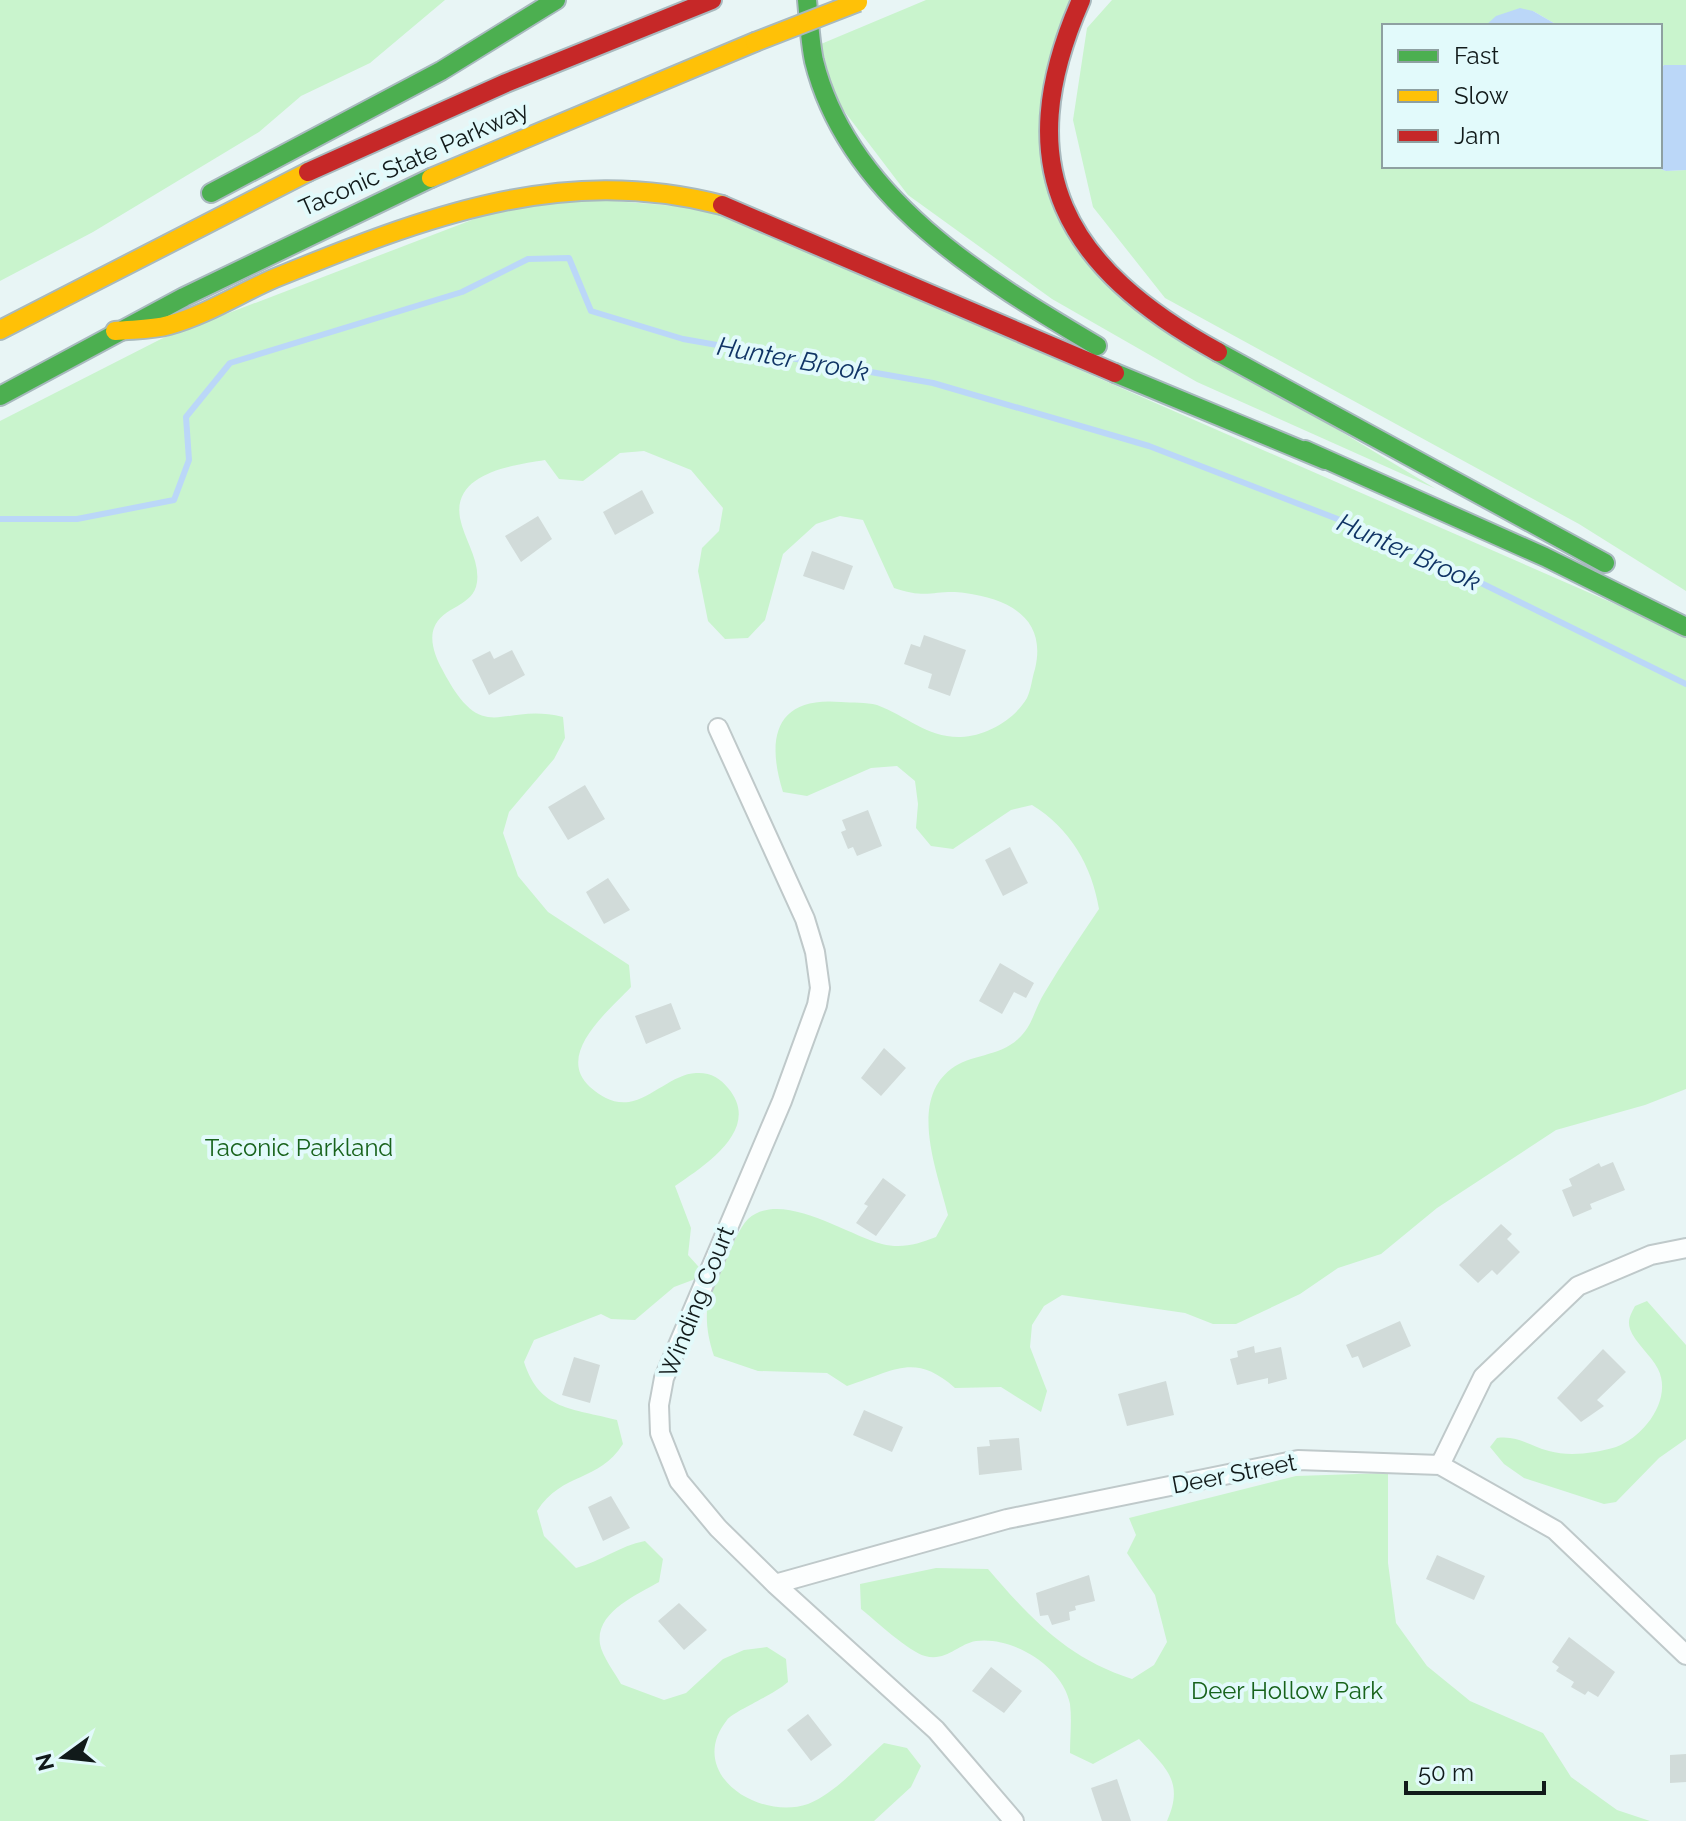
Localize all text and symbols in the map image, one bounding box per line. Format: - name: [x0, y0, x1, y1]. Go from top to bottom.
- legend: [1382, 24, 1662, 168]
- text: Fast: [1454, 41, 1499, 70]
- text: Slow: [1454, 81, 1509, 110]
- street label: Taconic State Parkway: [294, 95, 533, 222]
- text: Jam: [1454, 121, 1500, 150]
- water label: Hunter Brook: [715, 331, 871, 387]
- water label: Hunter Brook: [1333, 507, 1485, 597]
- park label: Taconic Parkland: [205, 1133, 393, 1162]
- street label: Winding Court: [653, 1222, 740, 1382]
- street label: Deer Street: [1169, 1447, 1298, 1500]
- park label: Deer Hollow Park: [1191, 1676, 1383, 1705]
- north arrow: [24, 1717, 104, 1797]
- scale bar: [1406, 1745, 1544, 1795]
- text: N: [30, 1751, 59, 1774]
- text: 50 m: [1418, 1758, 1474, 1787]

